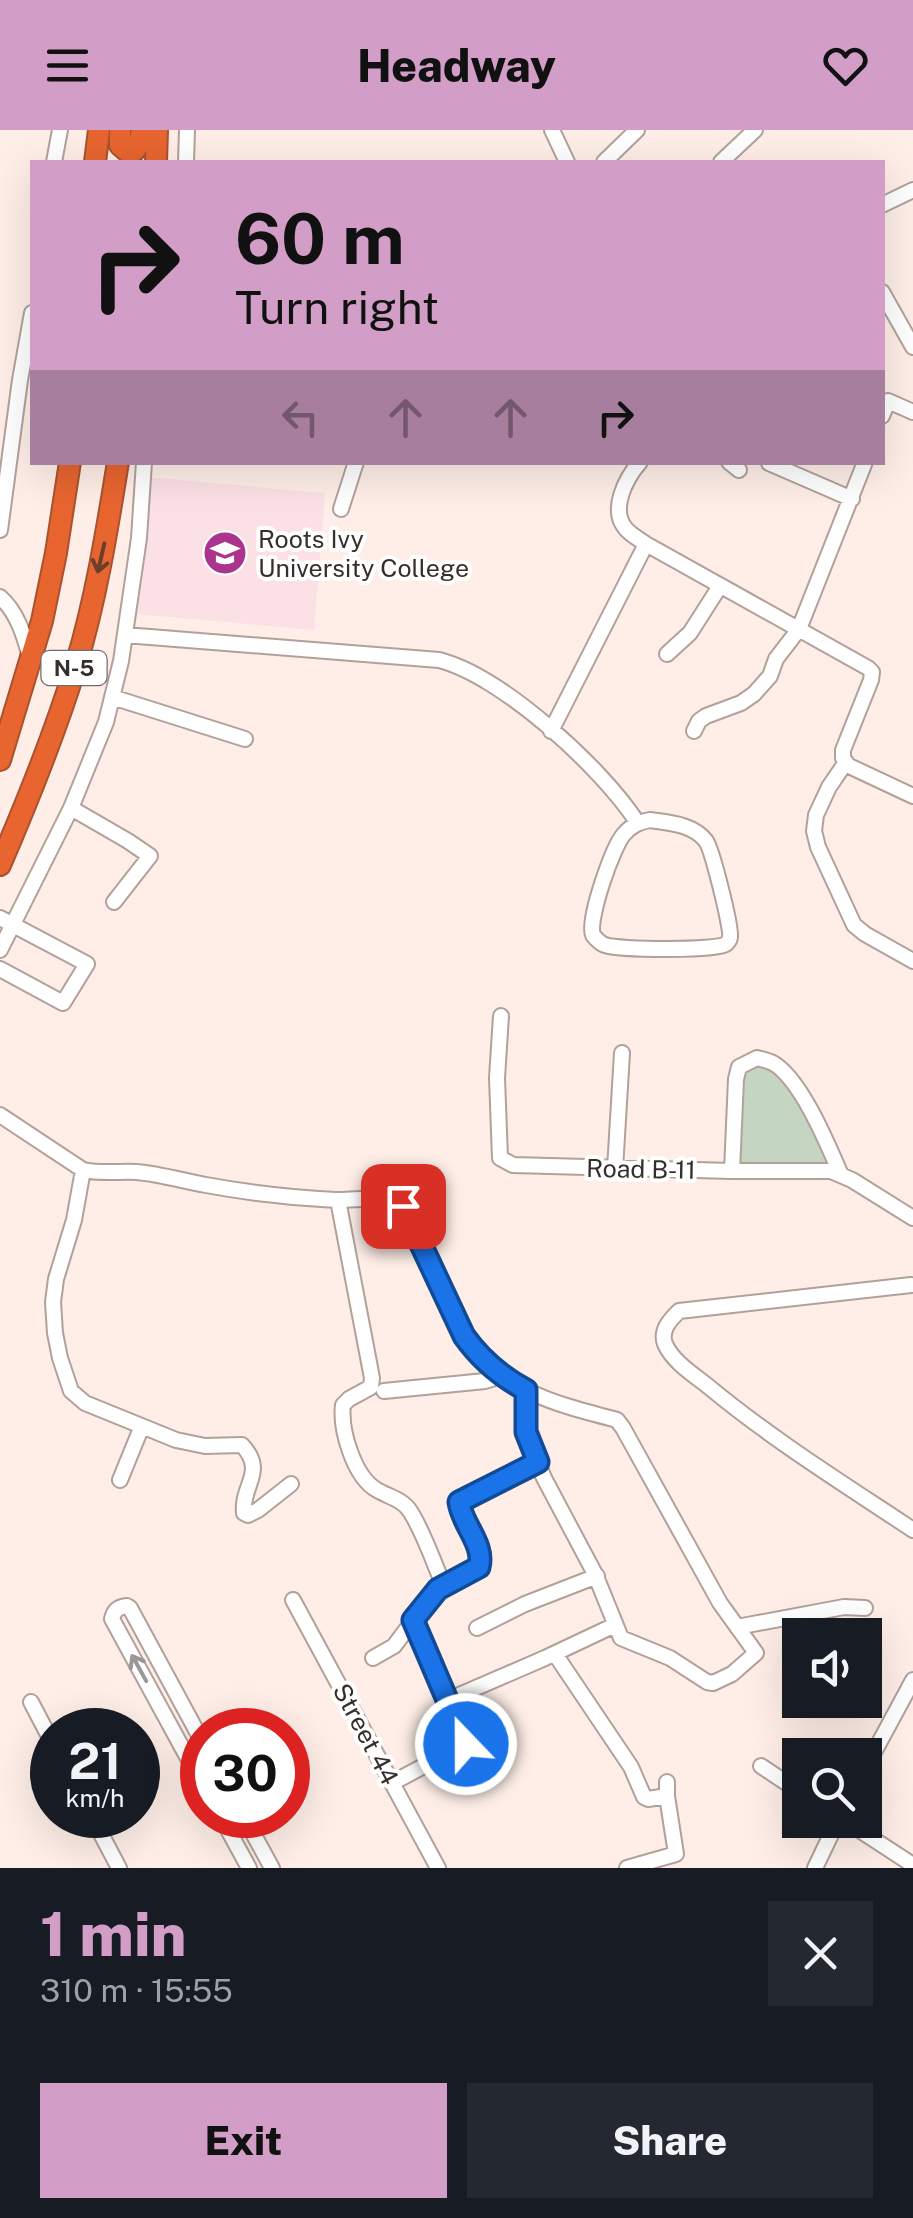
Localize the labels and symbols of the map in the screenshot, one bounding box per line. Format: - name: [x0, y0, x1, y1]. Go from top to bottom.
- place label: Roots Ivy University College: [258, 524, 469, 583]
- school or university icon: Roots Ivy University College: [202, 530, 248, 576]
- one-way arrow: [91, 541, 109, 573]
- road number: N-5: [42, 651, 106, 685]
- street label: Road B-11: [586, 1153, 696, 1185]
- pin: [361, 1164, 446, 1249]
- one-way arrow: [128, 1653, 148, 1683]
- street label: Street 44: [327, 1678, 405, 1790]
- position arrow: [414, 1692, 518, 1796]
- speed limit sign: 30: [180, 1708, 310, 1838]

